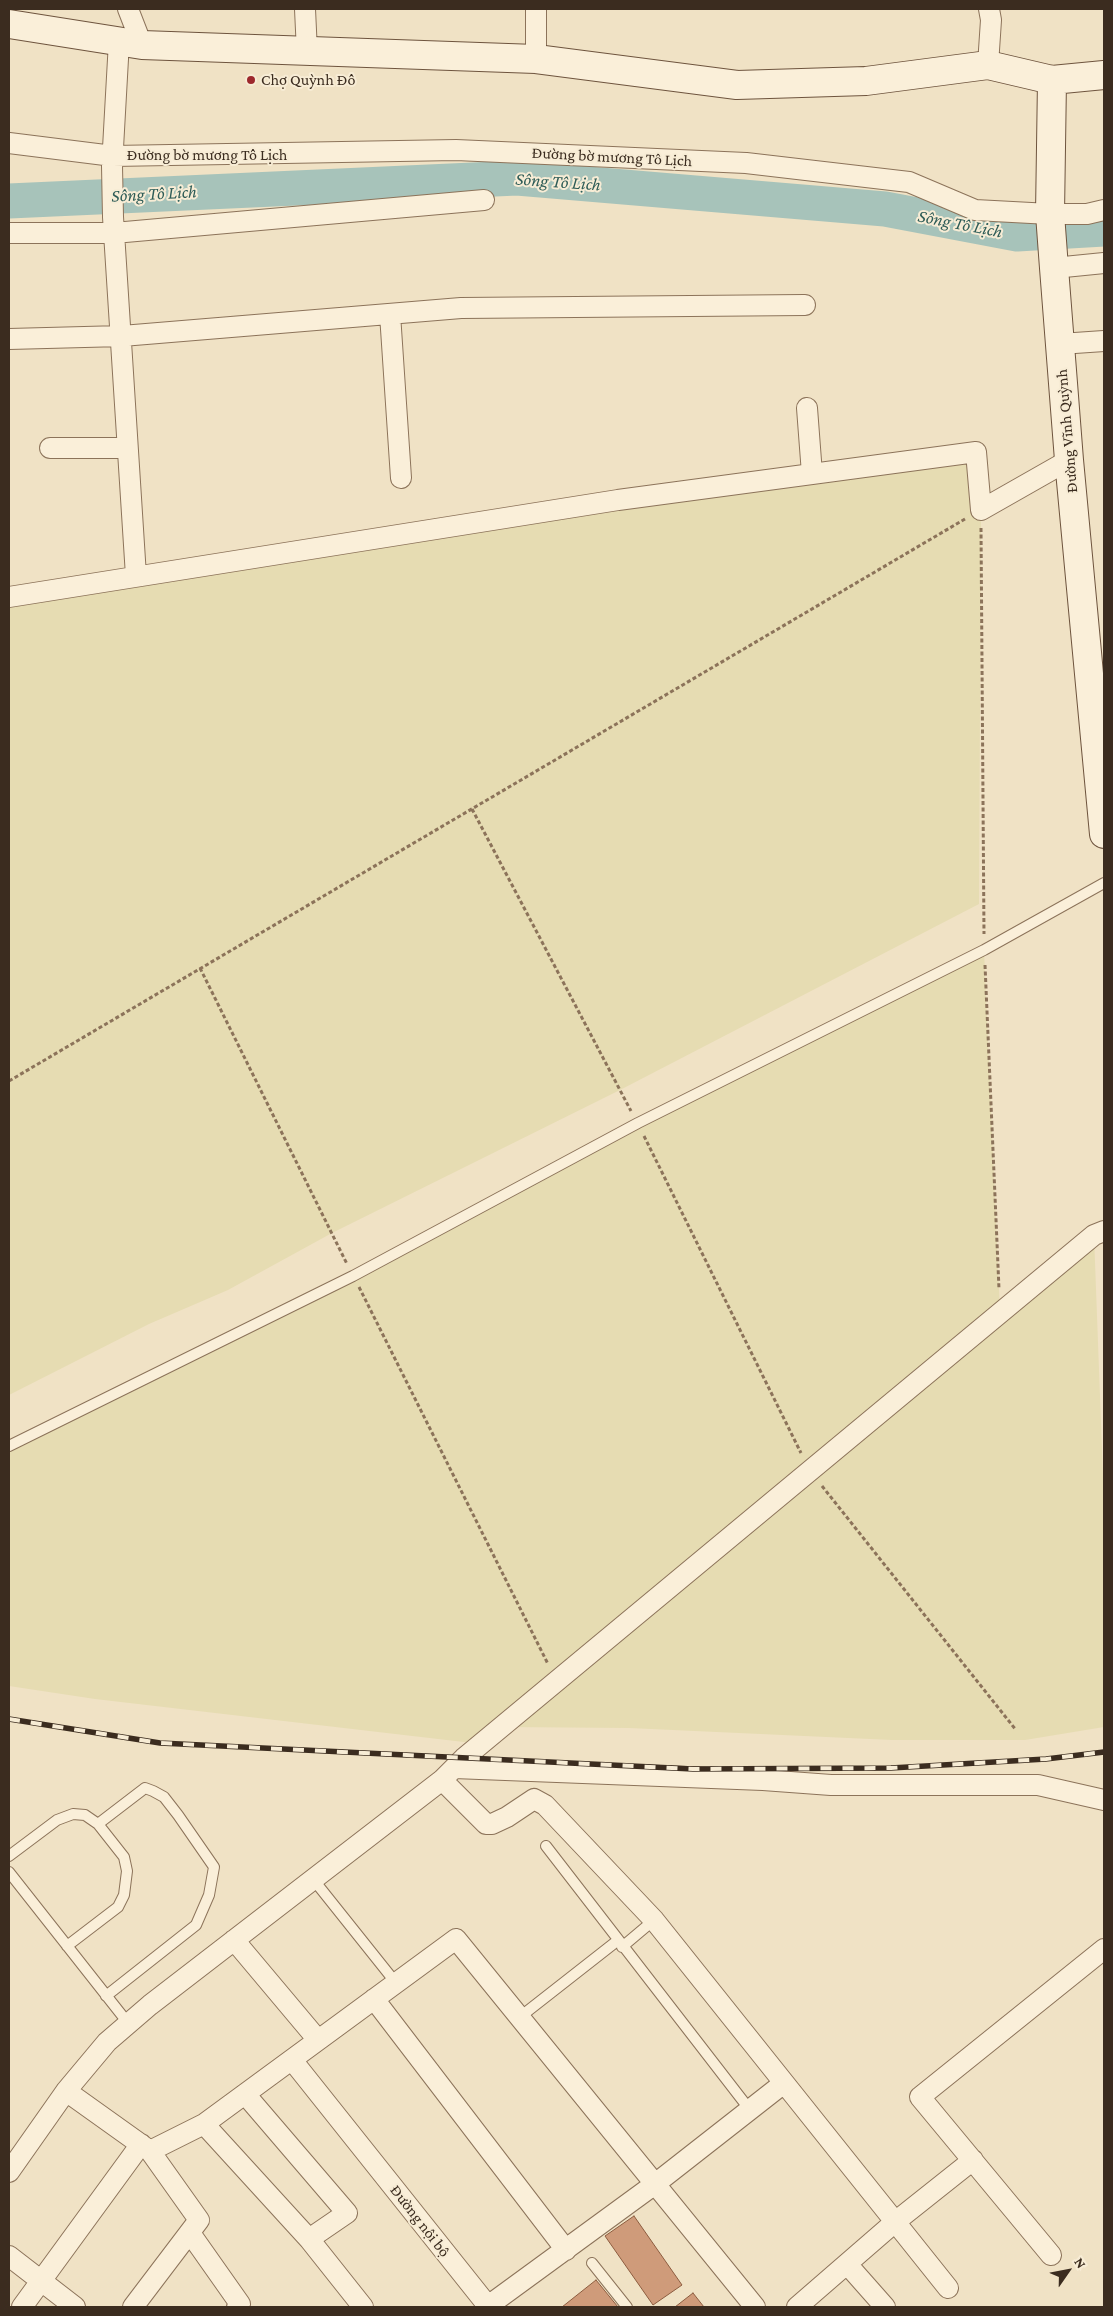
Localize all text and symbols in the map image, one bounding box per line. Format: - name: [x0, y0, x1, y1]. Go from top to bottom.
- place label: Chợ Quỳnh Đô: [261, 70, 355, 90]
- marker: Chợ Quỳnh Đô: [245, 74, 257, 86]
- street label: Đường bờ mương Tô Lịch: [531, 143, 693, 171]
- street label: Đường bờ mương Tô Lịch: [127, 145, 287, 165]
- water label: Sông Tô Lịch: [515, 168, 601, 196]
- water label: Sông Tô Lịch: [111, 181, 197, 207]
- water label: Sông Tô Lịch: [916, 205, 1004, 243]
- street label: Đường Vĩnh Quỳnh: [1052, 368, 1082, 494]
- street label: Đường nội bộ: [386, 2181, 454, 2261]
- north arrow: [1043, 2246, 1093, 2296]
- text: N: [1071, 2254, 1090, 2271]

